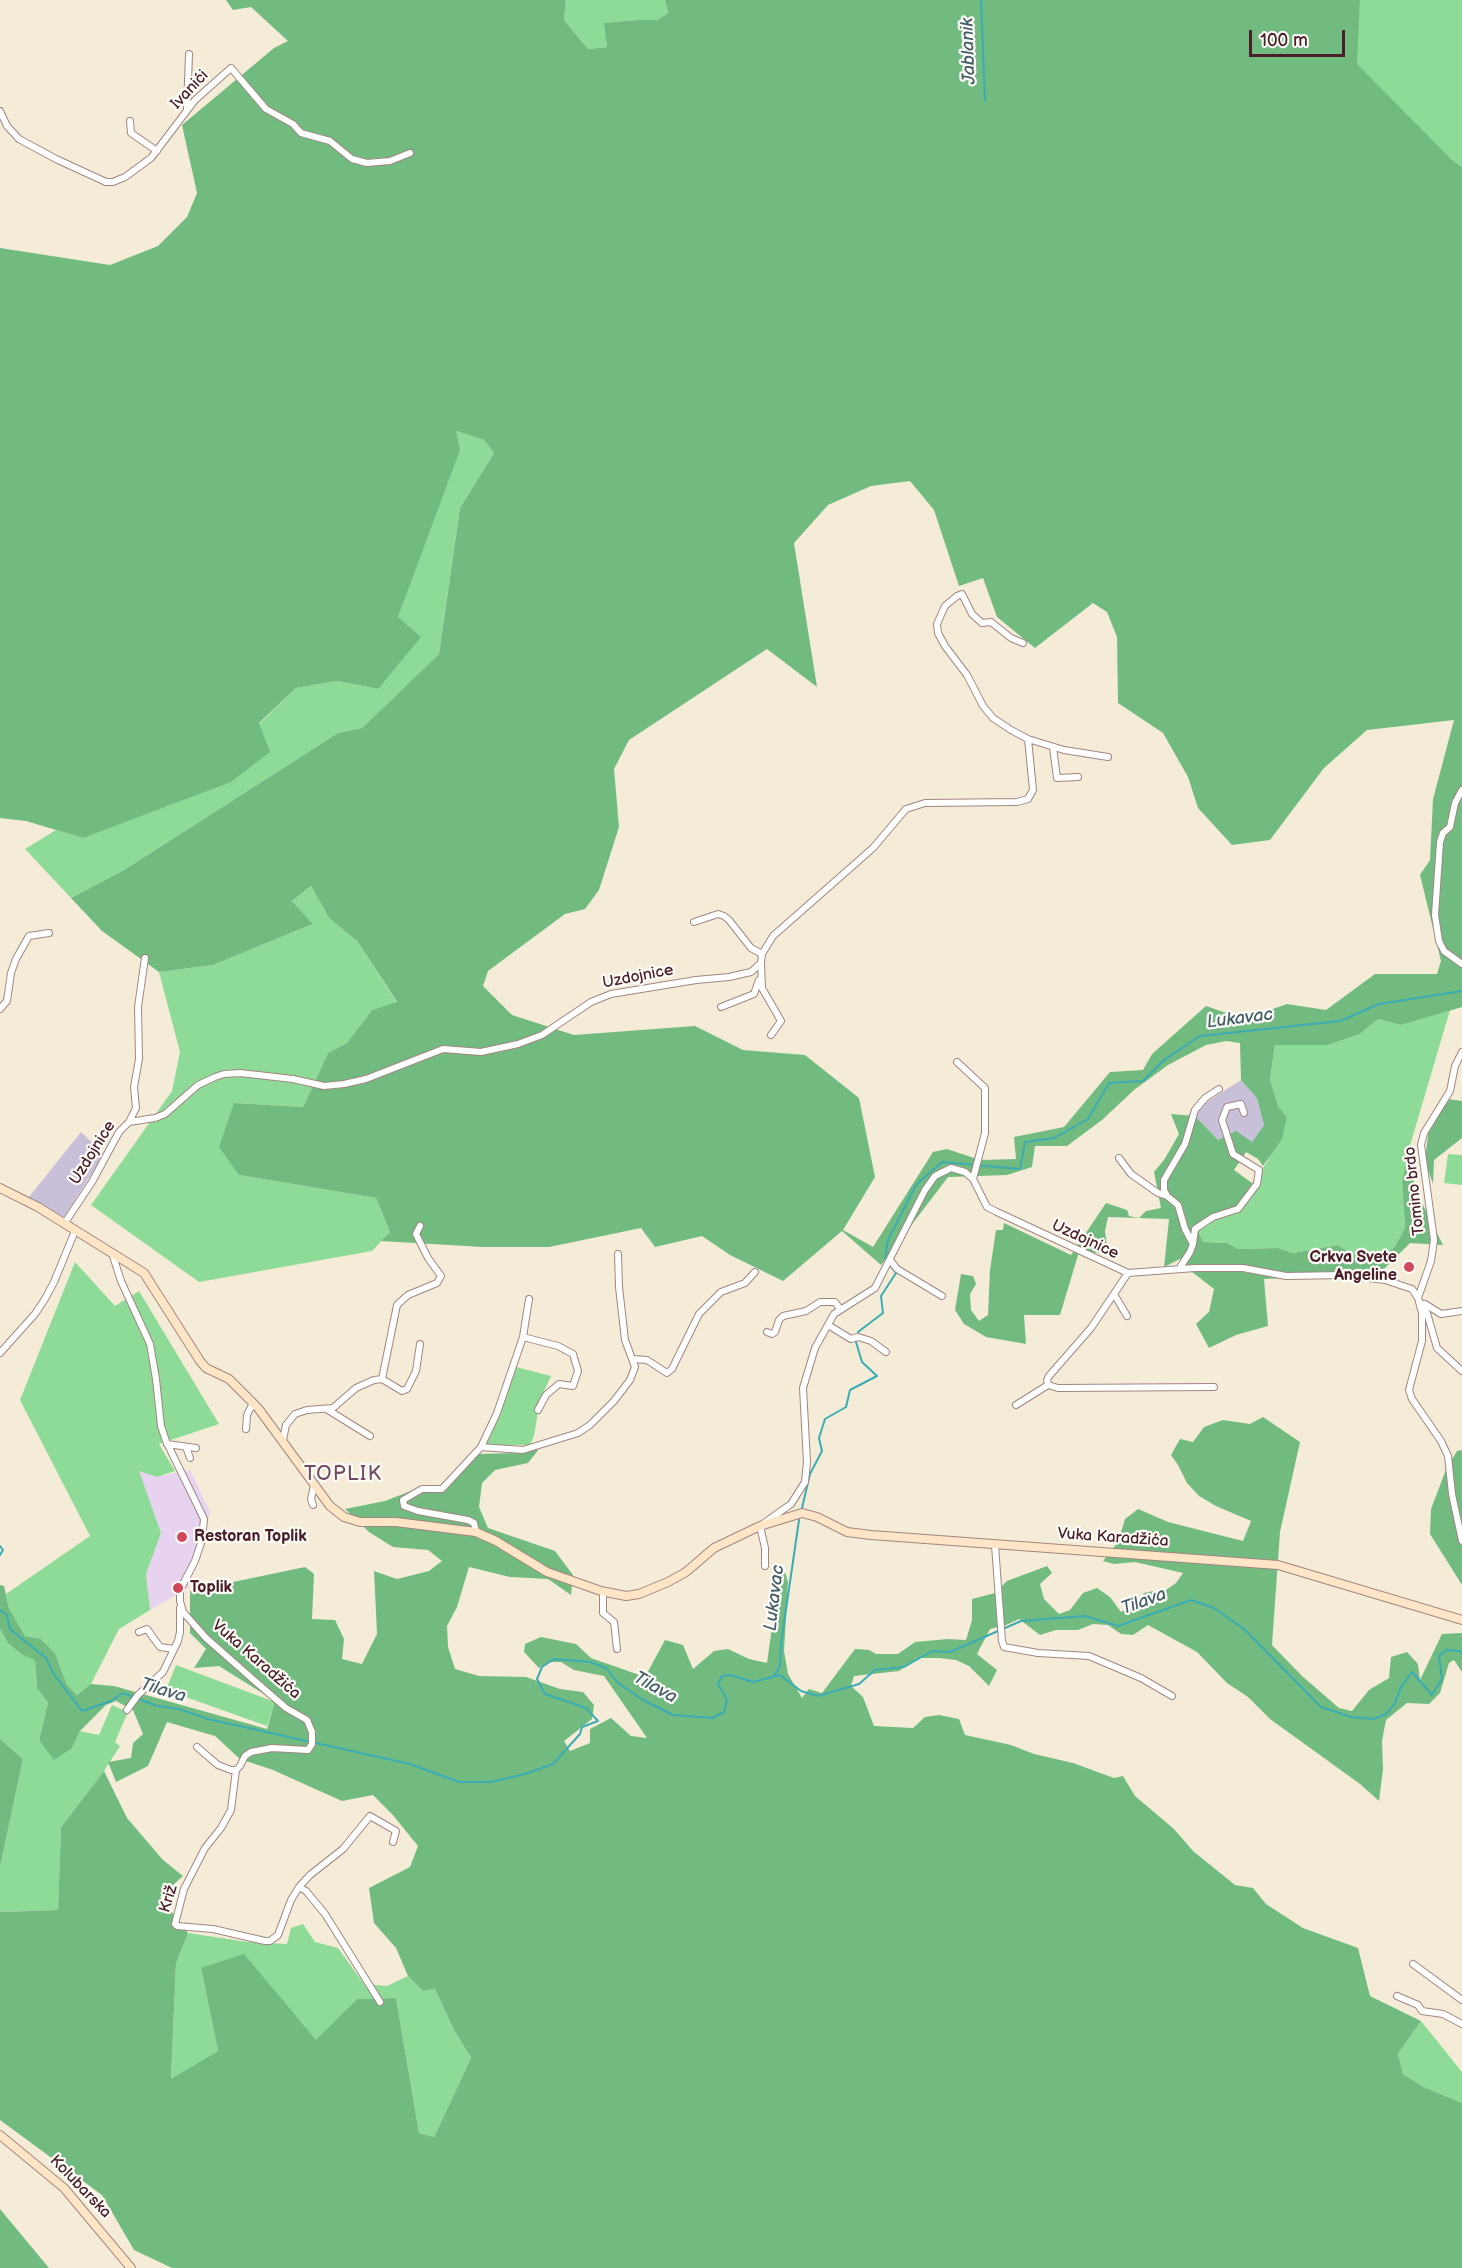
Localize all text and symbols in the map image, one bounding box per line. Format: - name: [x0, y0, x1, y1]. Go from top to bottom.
- water label: Jablanik: [957, 17, 981, 85]
- scale bar: [1252, 18, 1348, 56]
- text: 100 m: [1260, 30, 1308, 51]
- street label: Ivanići: [167, 66, 213, 114]
- street label: Uzdojnice: [601, 961, 675, 993]
- water label: Lukavac: [1206, 1004, 1274, 1034]
- street label: Uzdojnice: [66, 1118, 120, 1188]
- street label: Tomino brdo: [1401, 1146, 1429, 1236]
- street label: Uzdojnice: [1048, 1216, 1122, 1264]
- place label: Crkva Svete Angeline: [1310, 1248, 1397, 1286]
- marker: Crkva Svete Angeline: [1402, 1260, 1416, 1274]
- district label: TOPLIK: [304, 1463, 382, 1487]
- street label: Vuka Karadžića: [1057, 1525, 1169, 1551]
- place label: Restoran Toplik: [194, 1527, 307, 1547]
- marker: Restoran Toplik: [175, 1530, 189, 1544]
- water label: Lukavac: [760, 1564, 790, 1632]
- place label: Toplik: [190, 1578, 232, 1598]
- marker: Toplik: [171, 1581, 185, 1595]
- water label: Tilava: [1118, 1584, 1170, 1620]
- street label: Vuka Karadžića: [208, 1616, 304, 1704]
- water label: Tilava: [629, 1667, 681, 1709]
- water label: Tilava: [138, 1674, 188, 1708]
- street label: Križ: [156, 1883, 182, 1915]
- street label: Kolubarska: [45, 2152, 115, 2222]

